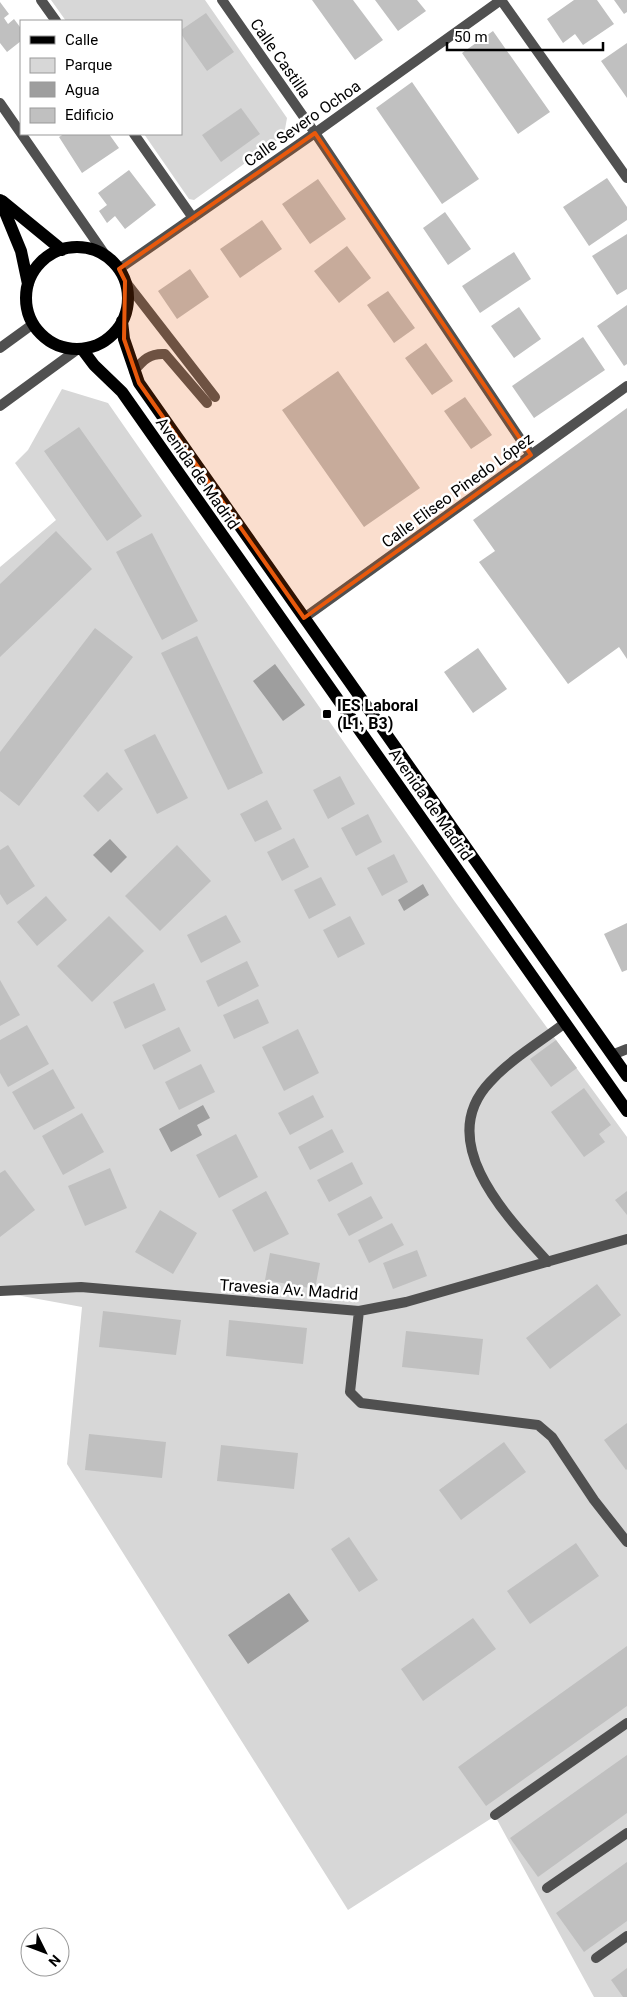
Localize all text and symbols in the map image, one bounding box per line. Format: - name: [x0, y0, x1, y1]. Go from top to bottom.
- street label: Calle Castilla: [246, 15, 315, 102]
- legend: [20, 20, 182, 135]
- scale bar: [447, 20, 603, 52]
- text: 50 m: [454, 28, 488, 46]
- text: Calle: [65, 31, 98, 49]
- text: Parque: [65, 56, 112, 74]
- street label: Calle Severo Ochoa: [240, 76, 364, 171]
- text: Agua: [65, 81, 100, 99]
- text: Edificio: [65, 106, 114, 124]
- street label: Avenida de Madrid: [152, 414, 243, 533]
- street label: Calle Eliseo Pinedo López: [378, 429, 537, 552]
- place label: IES Laboral (L1, B3): [337, 696, 418, 733]
- marker: IES Laboral (L1, B3): [321, 708, 333, 720]
- street label: Avenida de Madrid: [385, 745, 476, 864]
- street label: Travesia Av. Madrid: [219, 1275, 359, 1304]
- north arrow: [20, 1927, 70, 1977]
- text: N: [45, 1952, 64, 1970]

